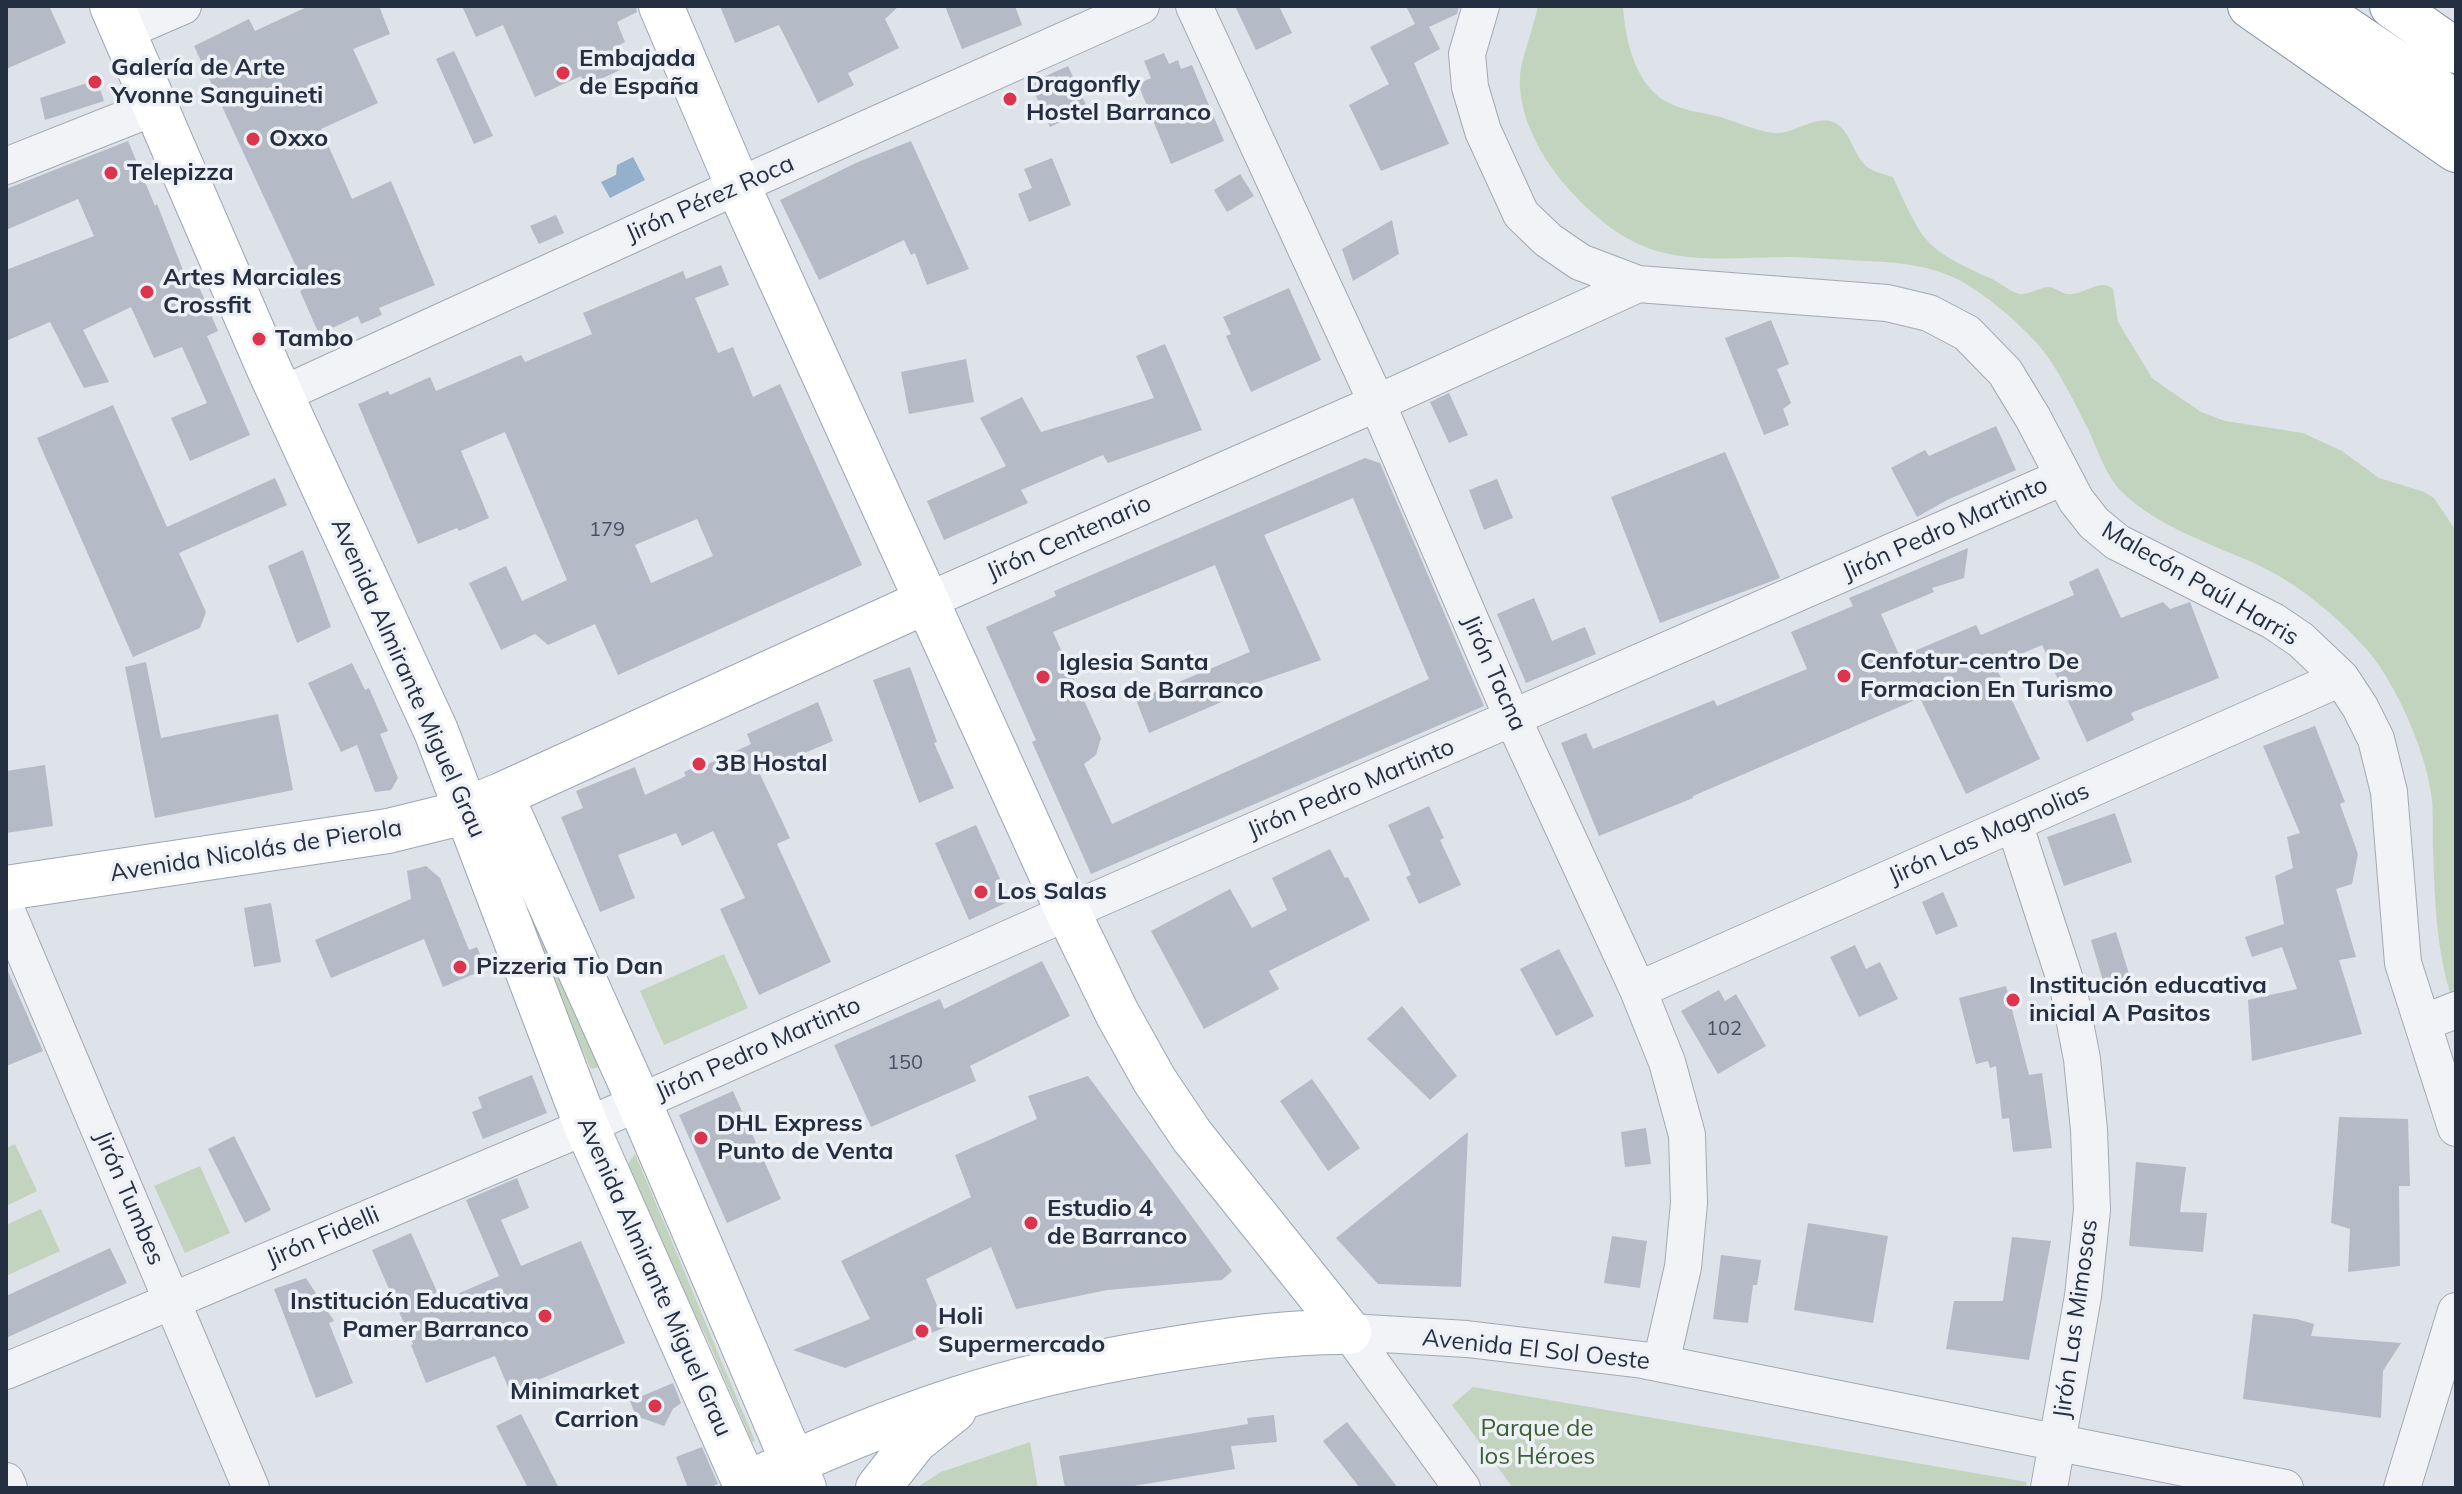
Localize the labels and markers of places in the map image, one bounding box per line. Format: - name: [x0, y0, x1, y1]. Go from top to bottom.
- place label: Embajada de España: [579, 45, 699, 101]
- place label: Galería de Arte Yvonne Sanguineti: [111, 54, 323, 110]
- marker: Embajada de España: [554, 64, 572, 82]
- place label: Dragonfly Hostel Barranco: [1026, 71, 1211, 127]
- marker: Galería de Arte Yvonne Sanguineti: [86, 73, 104, 91]
- marker: Dragonfly Hostel Barranco: [1001, 90, 1019, 108]
- place label: Oxxo: [269, 125, 328, 153]
- marker: Oxxo: [244, 130, 262, 148]
- place label: Telepizza: [127, 159, 234, 187]
- marker: Telepizza: [102, 164, 120, 182]
- place label: Artes Marciales Crossfit: [163, 264, 342, 320]
- marker: Artes Marciales Crossfit: [138, 283, 156, 301]
- place label: Tambo: [275, 325, 354, 353]
- marker: Tambo: [250, 330, 268, 348]
- place label: Cenfotur-centro De Formacion En Turismo: [1860, 648, 2113, 704]
- place label: Iglesia Santa Rosa de Barranco: [1059, 649, 1263, 705]
- marker: Cenfotur-centro De Formacion En Turismo: [1835, 667, 1853, 685]
- marker: Iglesia Santa Rosa de Barranco: [1034, 668, 1052, 686]
- place label: 3B Hostal: [715, 750, 827, 778]
- marker: 3B Hostal: [690, 755, 708, 773]
- place label: Los Salas: [997, 878, 1107, 906]
- marker: Los Salas: [972, 883, 990, 901]
- place label: Pizzeria Tio Dan: [476, 953, 663, 981]
- marker: Pizzeria Tio Dan: [451, 958, 469, 976]
- place label: Institución educativa inicial A Pasitos: [2029, 972, 2267, 1028]
- marker: Institución educativa inicial A Pasitos: [2004, 991, 2022, 1009]
- place label: DHL Express Punto de Venta: [717, 1110, 893, 1166]
- marker: DHL Express Punto de Venta: [692, 1129, 710, 1147]
- place label: Estudio 4 de Barranco: [1047, 1195, 1187, 1251]
- marker: Estudio 4 de Barranco: [1022, 1214, 1040, 1232]
- place label: Institución Educativa Pamer Barranco: [290, 1288, 529, 1344]
- place label: Holi Supermercado: [938, 1303, 1105, 1359]
- marker: Institución Educativa Pamer Barranco: [536, 1307, 554, 1325]
- marker: Holi Supermercado: [913, 1322, 931, 1340]
- place label: Minimarket Carrion: [510, 1378, 639, 1434]
- marker: Minimarket Carrion: [646, 1397, 664, 1415]

